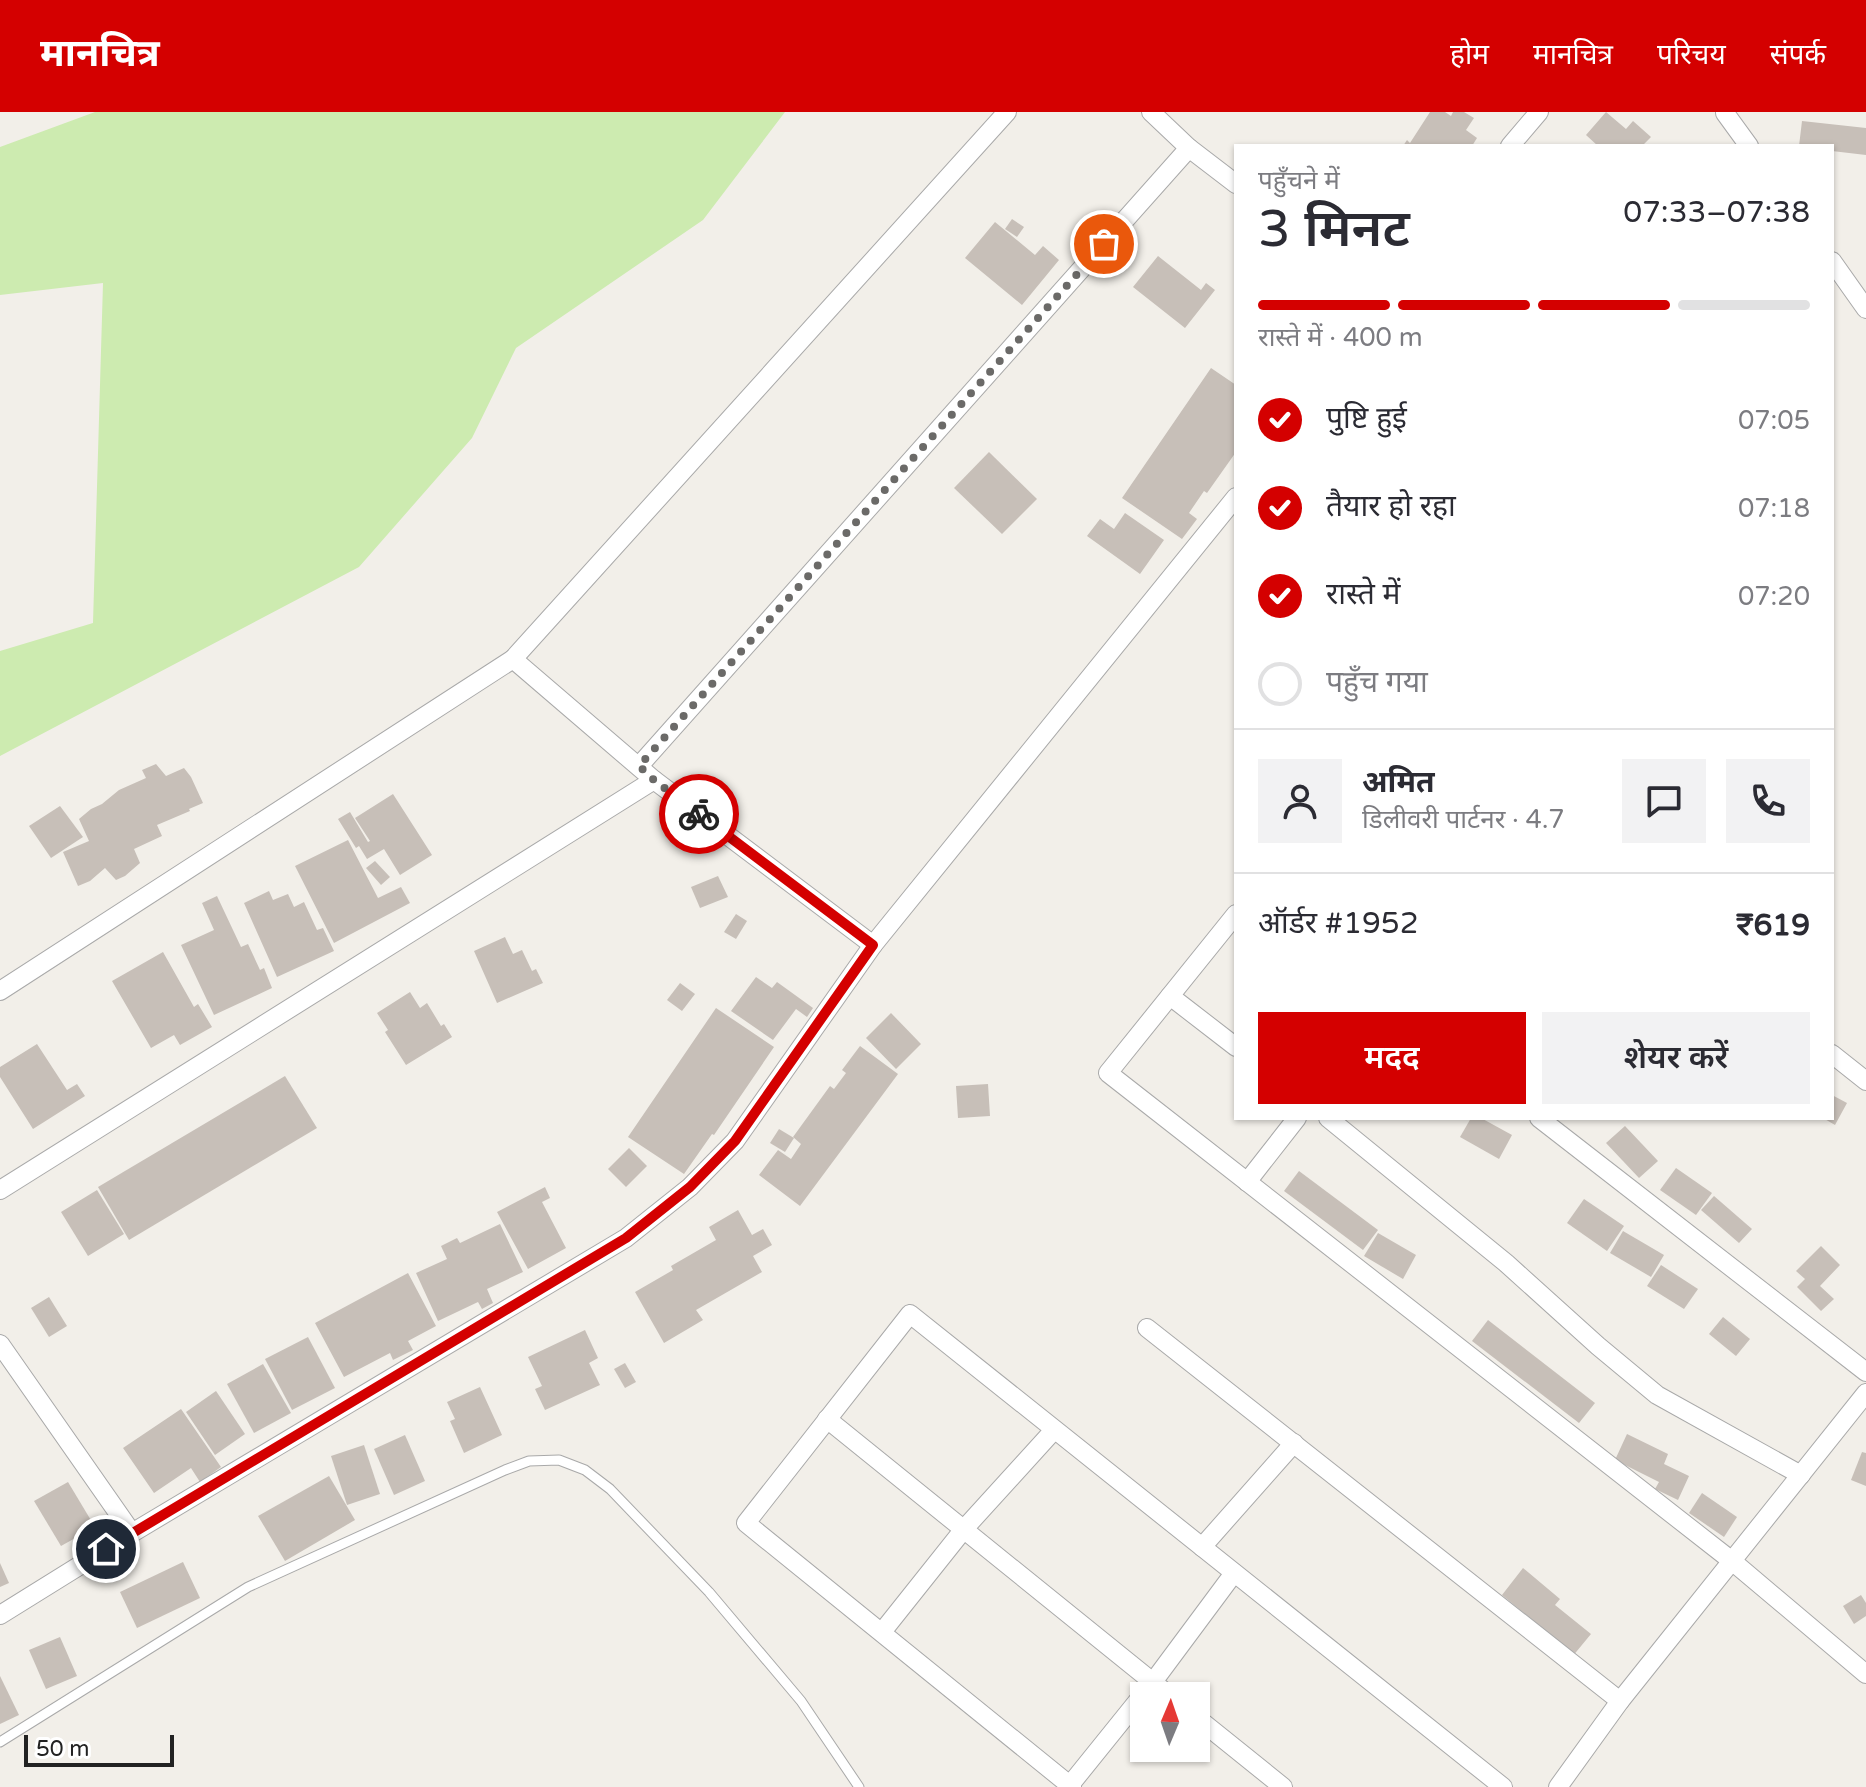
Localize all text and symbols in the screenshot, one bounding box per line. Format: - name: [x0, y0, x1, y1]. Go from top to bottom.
- text: मानचित्र: [40, 31, 160, 77]
- text: होम: [1450, 38, 1489, 72]
- text: मानचित्र: [1533, 38, 1613, 72]
- text: परिचय: [1657, 38, 1726, 72]
- text: संपर्क: [1770, 38, 1826, 72]
- text: पहुँचने में: [1258, 165, 1340, 196]
- text: 07:33–07:38: [1623, 194, 1810, 231]
- text: 3 मिनट: [1258, 198, 1410, 261]
- pin: [1070, 210, 1138, 278]
- icon: bag: [1082, 222, 1126, 266]
- text: रास्ते में · 400 m: [1258, 322, 1423, 353]
- icon: check: [1258, 398, 1302, 442]
- text: पुष्टि हुई: [1326, 400, 1407, 437]
- text: 07:05: [1738, 405, 1810, 436]
- icon: check: [1258, 486, 1302, 530]
- text: तैयार हो रहा: [1326, 488, 1456, 525]
- text: 07:18: [1738, 493, 1810, 524]
- icon: check: [1258, 574, 1302, 618]
- text: रास्ते में: [1326, 576, 1401, 613]
- text: 07:20: [1738, 581, 1810, 612]
- text: पहुँच गया: [1326, 664, 1428, 701]
- button: person: [1258, 759, 1342, 843]
- button: chat: [1622, 759, 1706, 843]
- button: phone: [1726, 759, 1810, 843]
- text: अमित: [1362, 764, 1435, 801]
- courier: [659, 774, 739, 854]
- icon: bike: [677, 792, 721, 836]
- text: डिलीवरी पार्टनर · 4.7: [1362, 804, 1565, 835]
- text: ऑर्डर #1952: [1258, 905, 1419, 942]
- text: ₹619: [1736, 907, 1810, 944]
- button: मदद: [1258, 1012, 1526, 1104]
- button: शेयर करें: [1542, 1012, 1810, 1104]
- pin: [72, 1515, 140, 1583]
- icon: home: [84, 1527, 128, 1571]
- north arrow: [1130, 1682, 1210, 1762]
- map controls: [1130, 1682, 1210, 1762]
- scale bar: [24, 1731, 174, 1767]
- text: 50 m: [36, 1736, 90, 1762]

